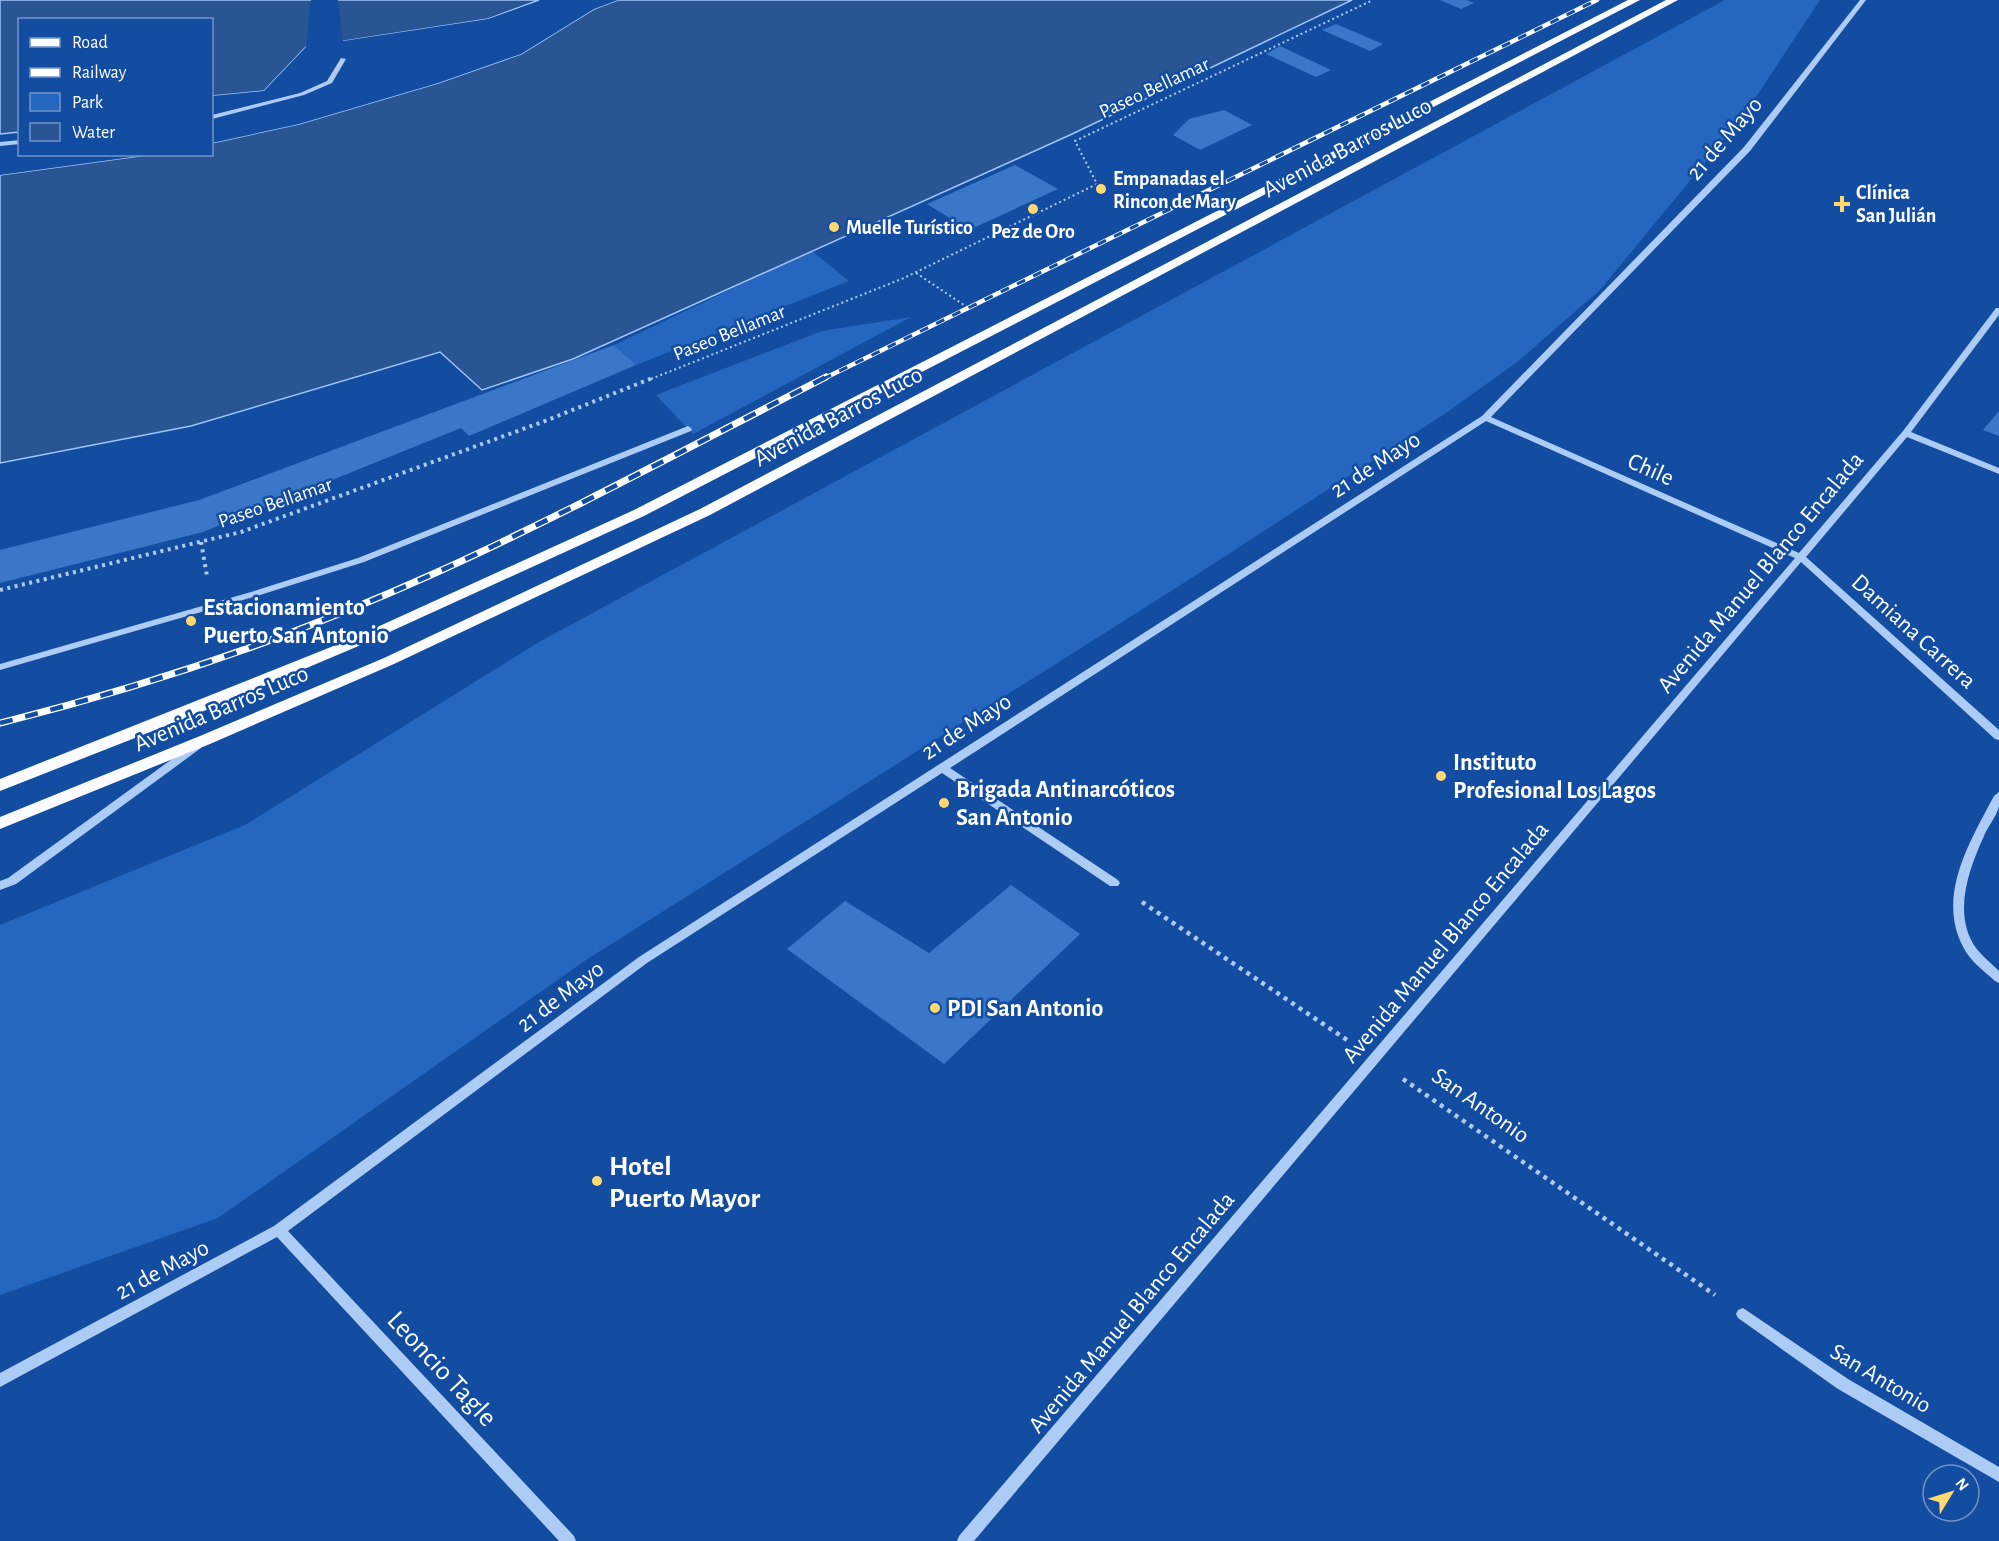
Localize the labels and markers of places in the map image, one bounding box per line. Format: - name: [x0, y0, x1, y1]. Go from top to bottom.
- place label: Empanadas el Rincon de Mary: [1113, 169, 1236, 212]
- marker: Empanadas el Rincon de Mary: [1094, 182, 1108, 196]
- place label: Clínica San Julián: [1856, 183, 1936, 226]
- marker: Clínica San Julián: [1833, 195, 1851, 213]
- marker: Pez de Oro: [1026, 202, 1040, 216]
- place label: Muelle Turístico: [846, 218, 973, 238]
- marker: Muelle Turístico: [827, 220, 841, 234]
- place label: Pez de Oro: [991, 222, 1075, 242]
- place label: Estacionamiento Puerto San Antonio: [203, 596, 389, 648]
- marker: Estacionamiento Puerto San Antonio: [184, 614, 198, 628]
- place label: Instituto Profesional Los Lagos: [1453, 751, 1656, 803]
- marker: Instituto Profesional Los Lagos: [1434, 769, 1448, 783]
- place label: Brigada Antinarcóticos San Antonio: [956, 778, 1175, 830]
- marker: Brigada Antinarcóticos San Antonio: [937, 796, 951, 810]
- place label: PDI San Antonio: [947, 997, 1103, 1021]
- marker: PDI San Antonio: [928, 1001, 942, 1015]
- place label: Hotel Puerto Mayor: [609, 1153, 760, 1213]
- marker: Hotel Puerto Mayor: [590, 1174, 604, 1188]

